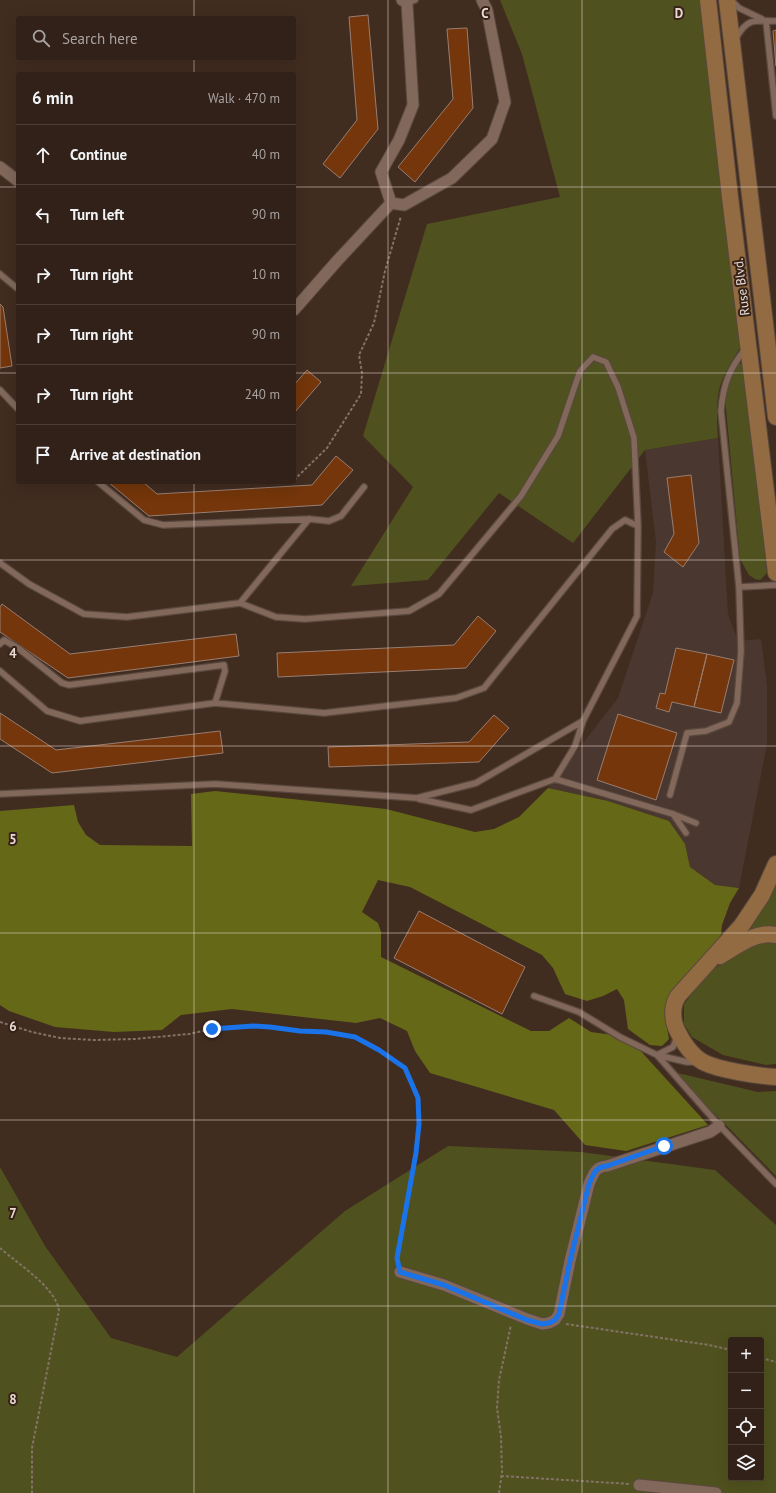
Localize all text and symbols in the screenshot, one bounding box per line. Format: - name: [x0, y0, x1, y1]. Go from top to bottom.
- text: C: [481, 5, 489, 22]
- text: D: [675, 5, 683, 22]
- search box: [16, 16, 296, 60]
- icon: search: [30, 27, 52, 49]
- text: Search here: [62, 29, 138, 48]
- text: 6 min: [32, 87, 73, 109]
- text: Walk · 470 m: [208, 90, 280, 107]
- icon: ahead: [32, 144, 54, 166]
- text: Continue: [70, 145, 127, 164]
- text: 40 m: [252, 146, 280, 163]
- icon: left: [32, 204, 54, 226]
- text: Turn left: [70, 205, 124, 224]
- text: 90 m: [252, 206, 280, 223]
- street label: Ruse Blvd.: [730, 257, 753, 317]
- icon: right: [32, 264, 54, 286]
- text: Turn right: [70, 265, 133, 284]
- text: 10 m: [252, 266, 280, 283]
- icon: right: [32, 324, 54, 346]
- text: Turn right: [70, 325, 133, 344]
- text: 90 m: [252, 326, 280, 343]
- icon: right: [32, 384, 54, 406]
- text: Turn right: [70, 385, 133, 404]
- text: 240 m: [245, 386, 280, 403]
- icon: arrive: [32, 444, 54, 466]
- text: Arrive at destination: [70, 445, 201, 464]
- text: 4: [9, 645, 17, 662]
- text: 5: [9, 831, 17, 848]
- text: 6: [9, 1018, 17, 1035]
- route end: [203, 1020, 221, 1038]
- route start: [655, 1137, 673, 1155]
- text: 7: [9, 1205, 17, 1222]
- map controls: [728, 1337, 764, 1481]
- button: +: [728, 1337, 764, 1373]
- button: −: [728, 1373, 764, 1409]
- text: 8: [9, 1391, 17, 1408]
- button: locate: [728, 1409, 764, 1445]
- button: layers: [728, 1445, 764, 1481]

